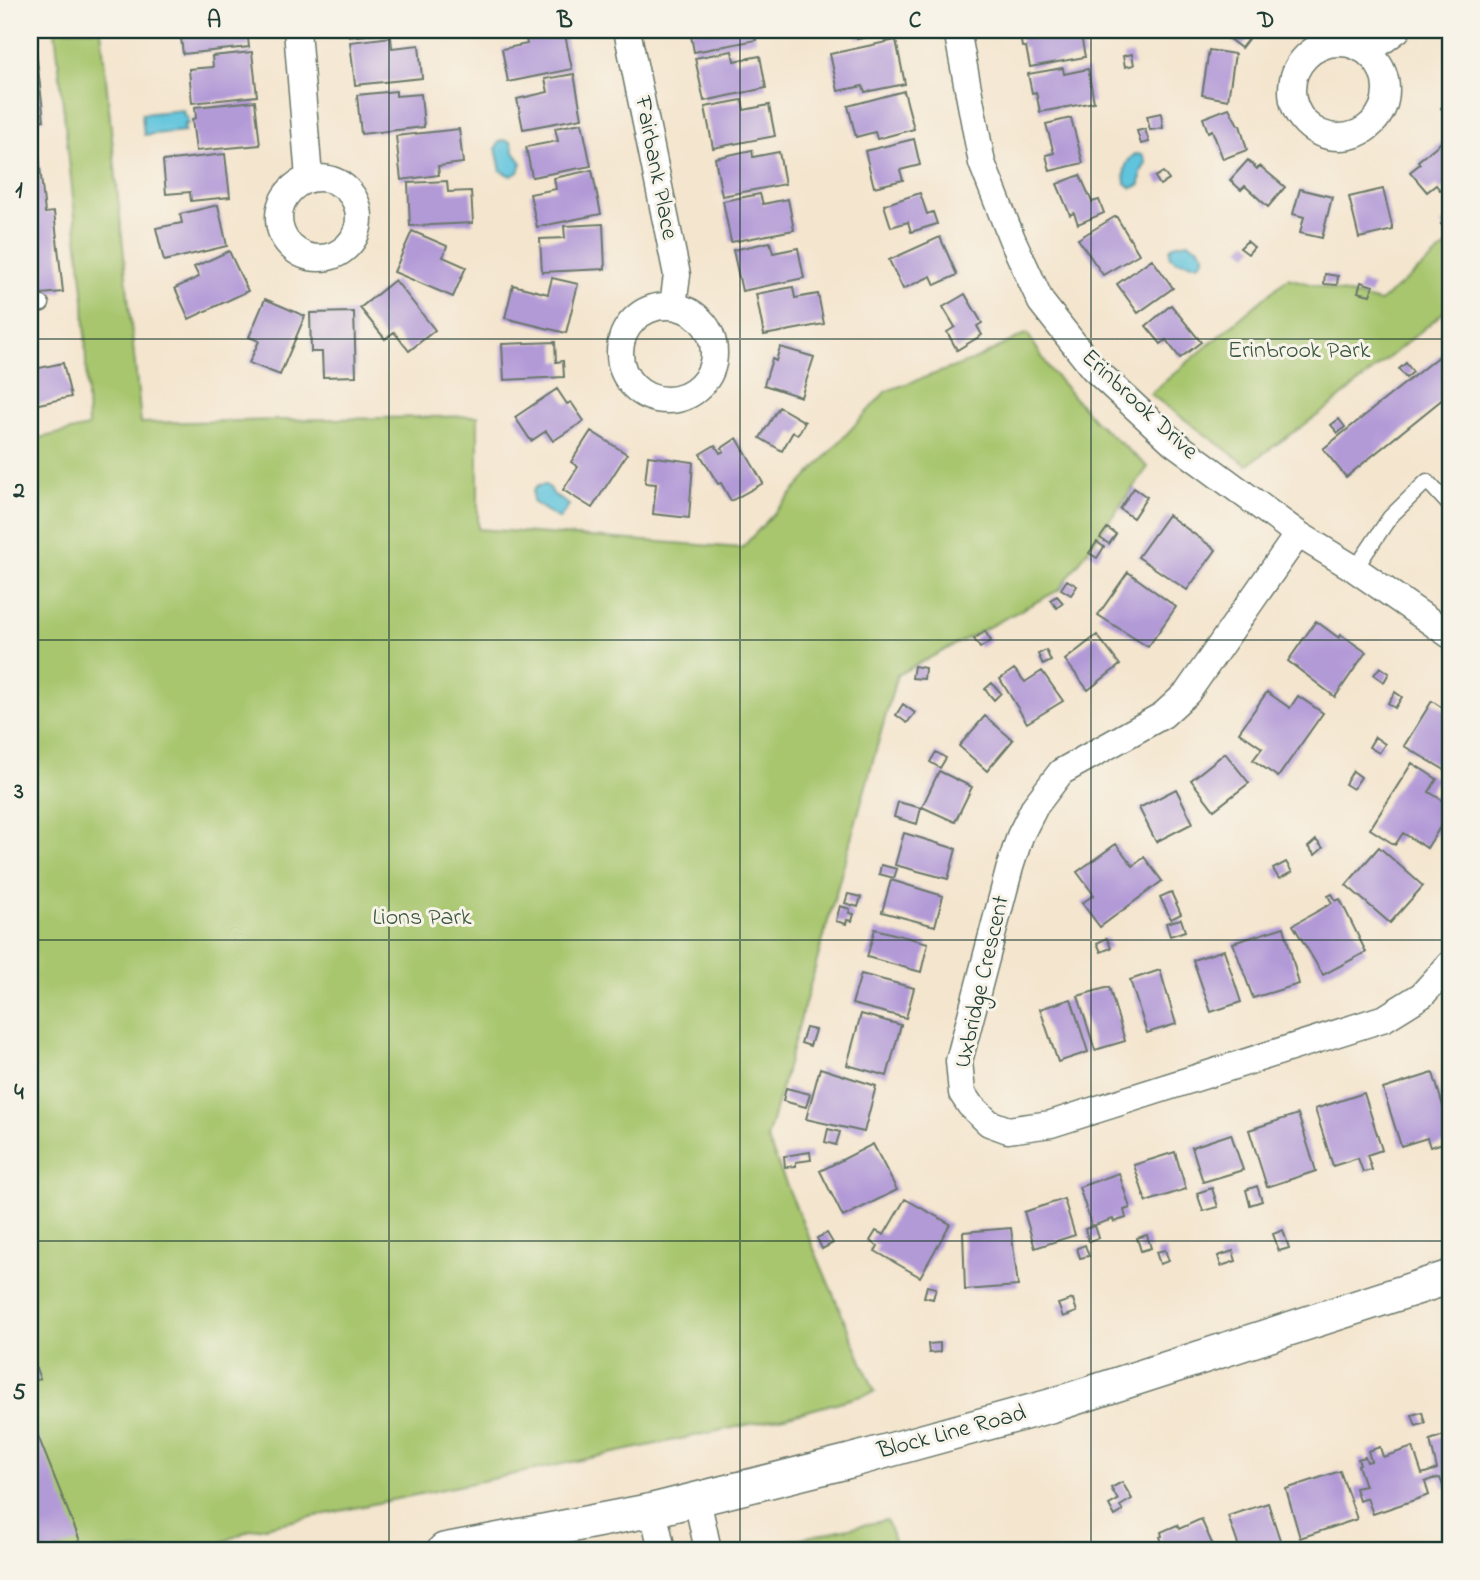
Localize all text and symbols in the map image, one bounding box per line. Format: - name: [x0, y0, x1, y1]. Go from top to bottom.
- text: A: [207, 5, 221, 38]
- text: B: [556, 5, 573, 38]
- text: C: [909, 5, 922, 38]
- text: D: [1257, 5, 1274, 38]
- street label: Fairbank Place: [624, 92, 686, 243]
- text: 1: [15, 175, 23, 208]
- park label: Erinbrook Park: [1228, 334, 1371, 369]
- street label: Erinbrook Drive: [1073, 341, 1206, 469]
- text: 2: [12, 475, 25, 508]
- text: 3: [13, 776, 24, 809]
- street label: Uxbridge Crescent: [946, 892, 1020, 1072]
- park label: Lions Park: [372, 901, 472, 936]
- text: 4: [14, 1077, 24, 1110]
- text: 5: [12, 1377, 26, 1410]
- street label: Block Line Road: [873, 1396, 1031, 1470]

